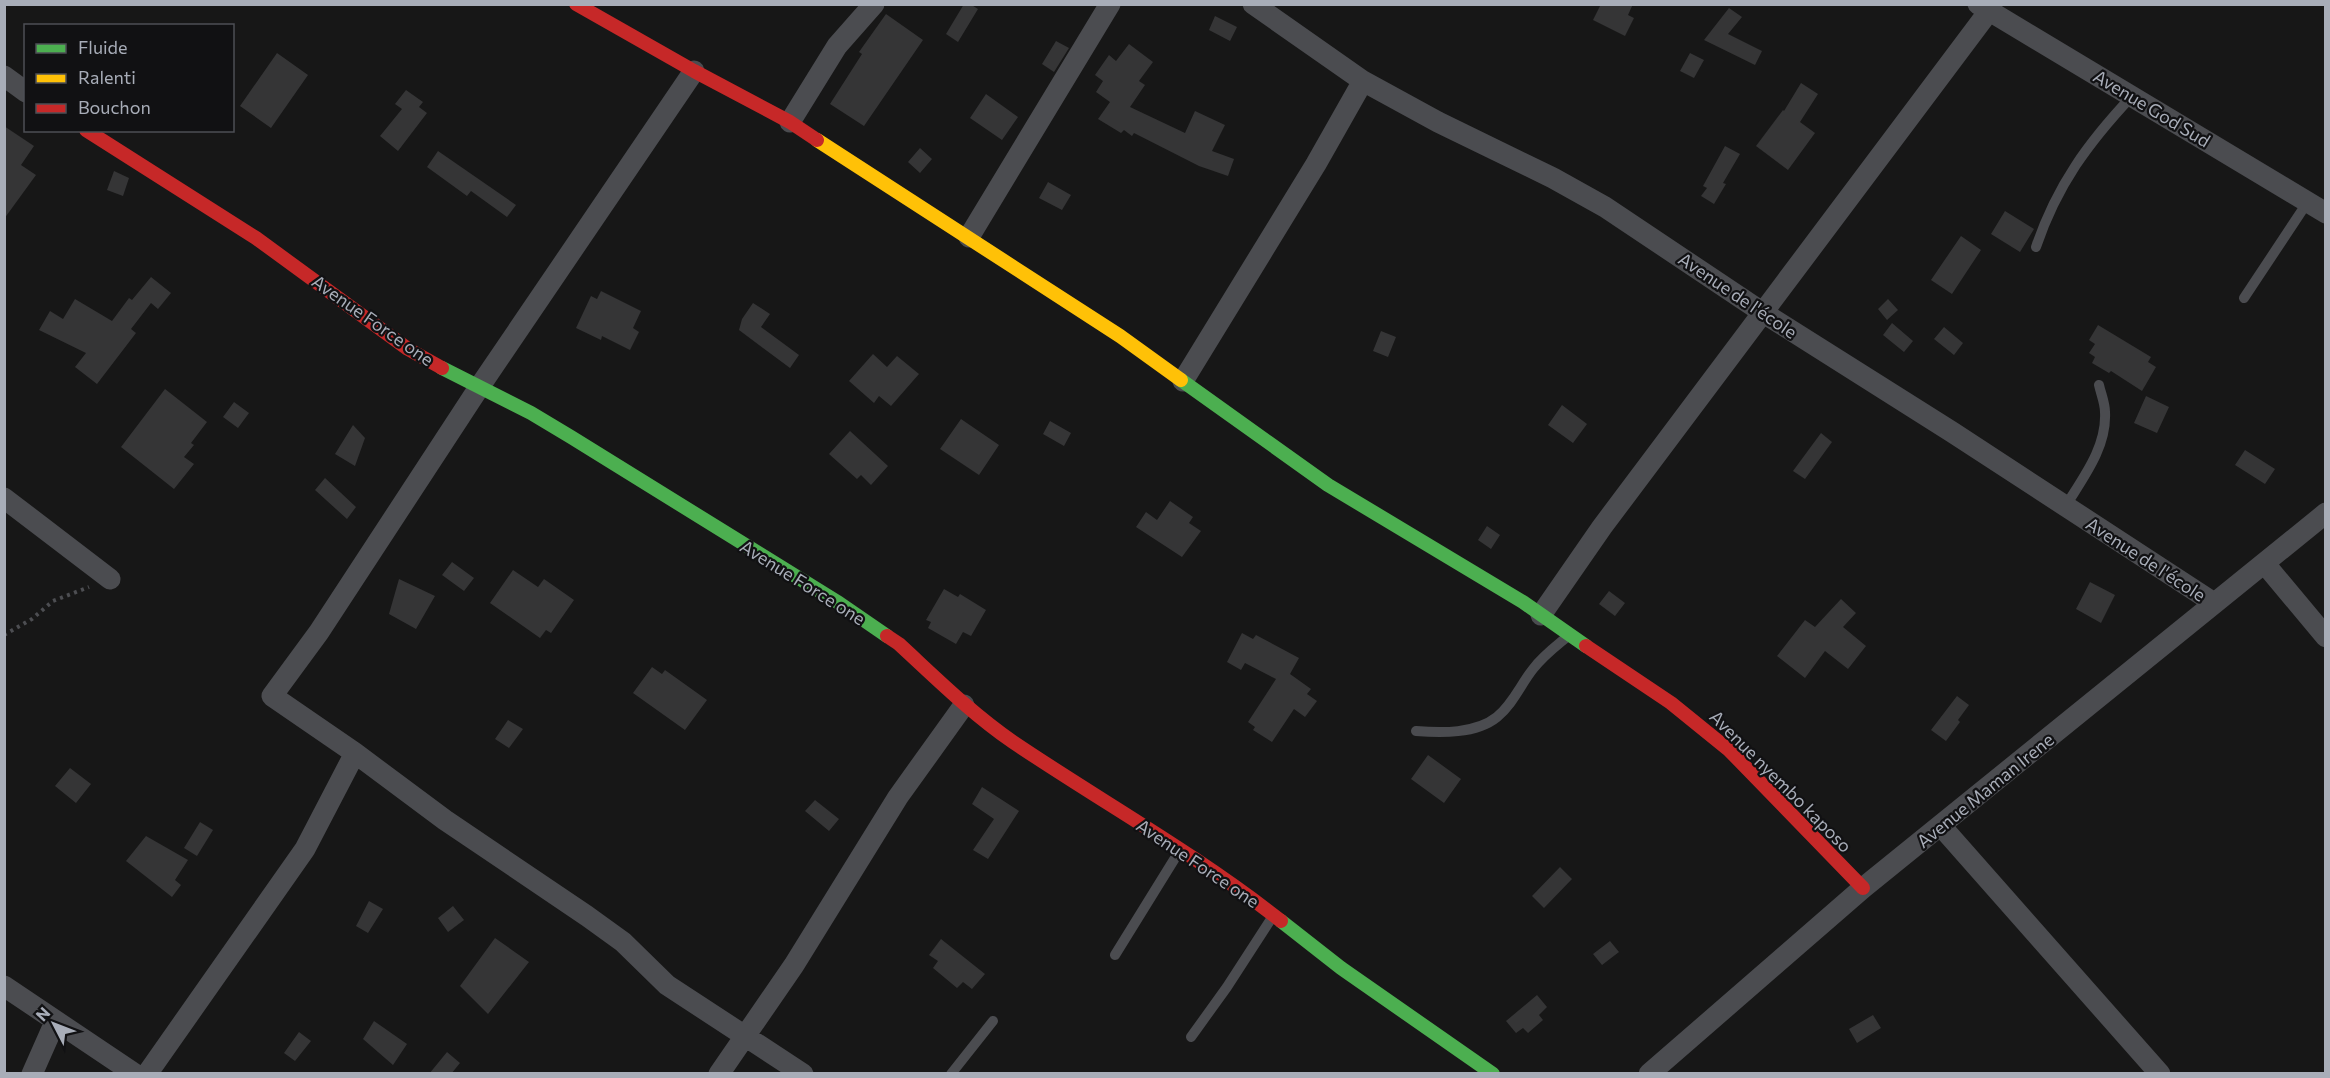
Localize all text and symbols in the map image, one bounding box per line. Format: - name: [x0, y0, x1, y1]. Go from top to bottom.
- legend: [24, 24, 234, 132]
- text: Fluide: [78, 36, 127, 58]
- street label: Avenue God Sud: [2090, 65, 2214, 151]
- text: Ralenti: [78, 66, 136, 88]
- text: Bouchon: [78, 96, 151, 118]
- street label: Avenue de l'école: [1675, 247, 1801, 343]
- street label: Avenue Force one: [308, 270, 438, 370]
- street label: Avenue de l'école: [2082, 512, 2210, 606]
- street label: Avenue Force one: [736, 535, 870, 629]
- street label: Avenue nyembo kaposo: [1705, 705, 1857, 857]
- street label: Avenue Maman Irene: [1912, 728, 2058, 852]
- street label: Avenue Force one: [1132, 814, 1264, 912]
- north arrow: [24, 994, 84, 1054]
- text: N: [31, 1003, 54, 1024]

